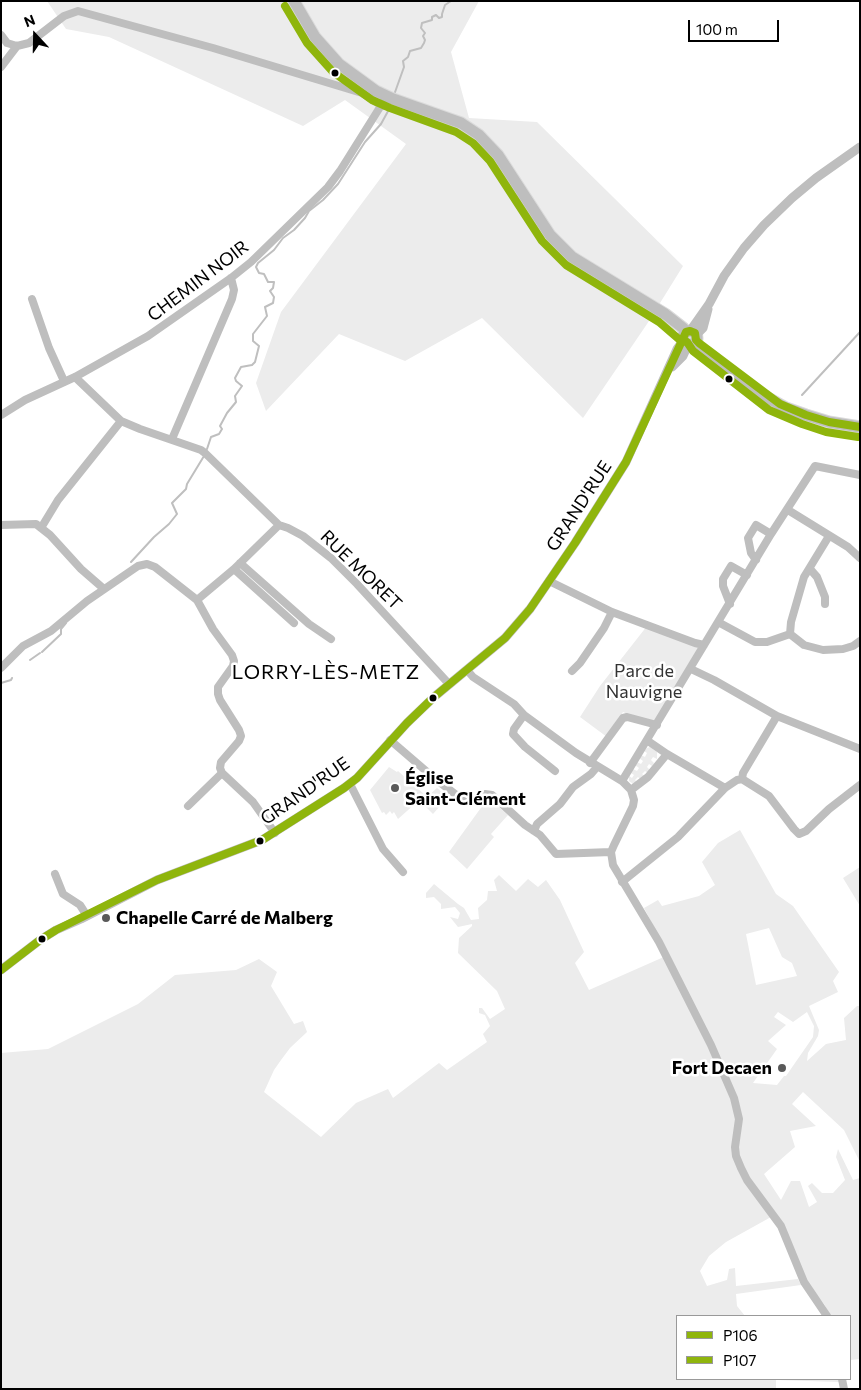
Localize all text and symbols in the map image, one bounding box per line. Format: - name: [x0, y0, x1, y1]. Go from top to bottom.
- north arrow: [10, 10, 60, 60]
- scale bar: [691, 10, 782, 42]
- text: N: [21, 11, 37, 30]
- text: 100 m: [696, 20, 738, 38]
- unlabelled marker: [330, 68, 340, 78]
- street label: CHEMIN NOIR: [143, 236, 253, 326]
- unlabelled marker: [724, 374, 734, 384]
- street label: GRAND'RUE: [542, 457, 616, 555]
- street label: RUE MORET: [316, 526, 406, 614]
- district label: LORRY-LÈS-METZ: [230, 660, 422, 684]
- park label: Parc de Nauvigne: [606, 660, 682, 702]
- unlabelled marker: [428, 693, 438, 703]
- street label: GRAND'RUE: [256, 752, 354, 830]
- place label: Église Saint-Clément: [405, 767, 526, 810]
- marker: Église Saint-Clément: [389, 782, 401, 794]
- unlabelled marker: [255, 836, 265, 846]
- place label: Chapelle Carré de Malberg: [116, 907, 333, 929]
- marker: Chapelle Carré de Malberg: [100, 912, 112, 924]
- unlabelled marker: [37, 934, 47, 944]
- place label: Fort Decaen: [672, 1057, 772, 1079]
- marker: Fort Decaen: [776, 1062, 788, 1074]
- legend: [676, 1315, 851, 1380]
- text: P106: [723, 1326, 758, 1344]
- text: P107: [723, 1351, 756, 1369]

